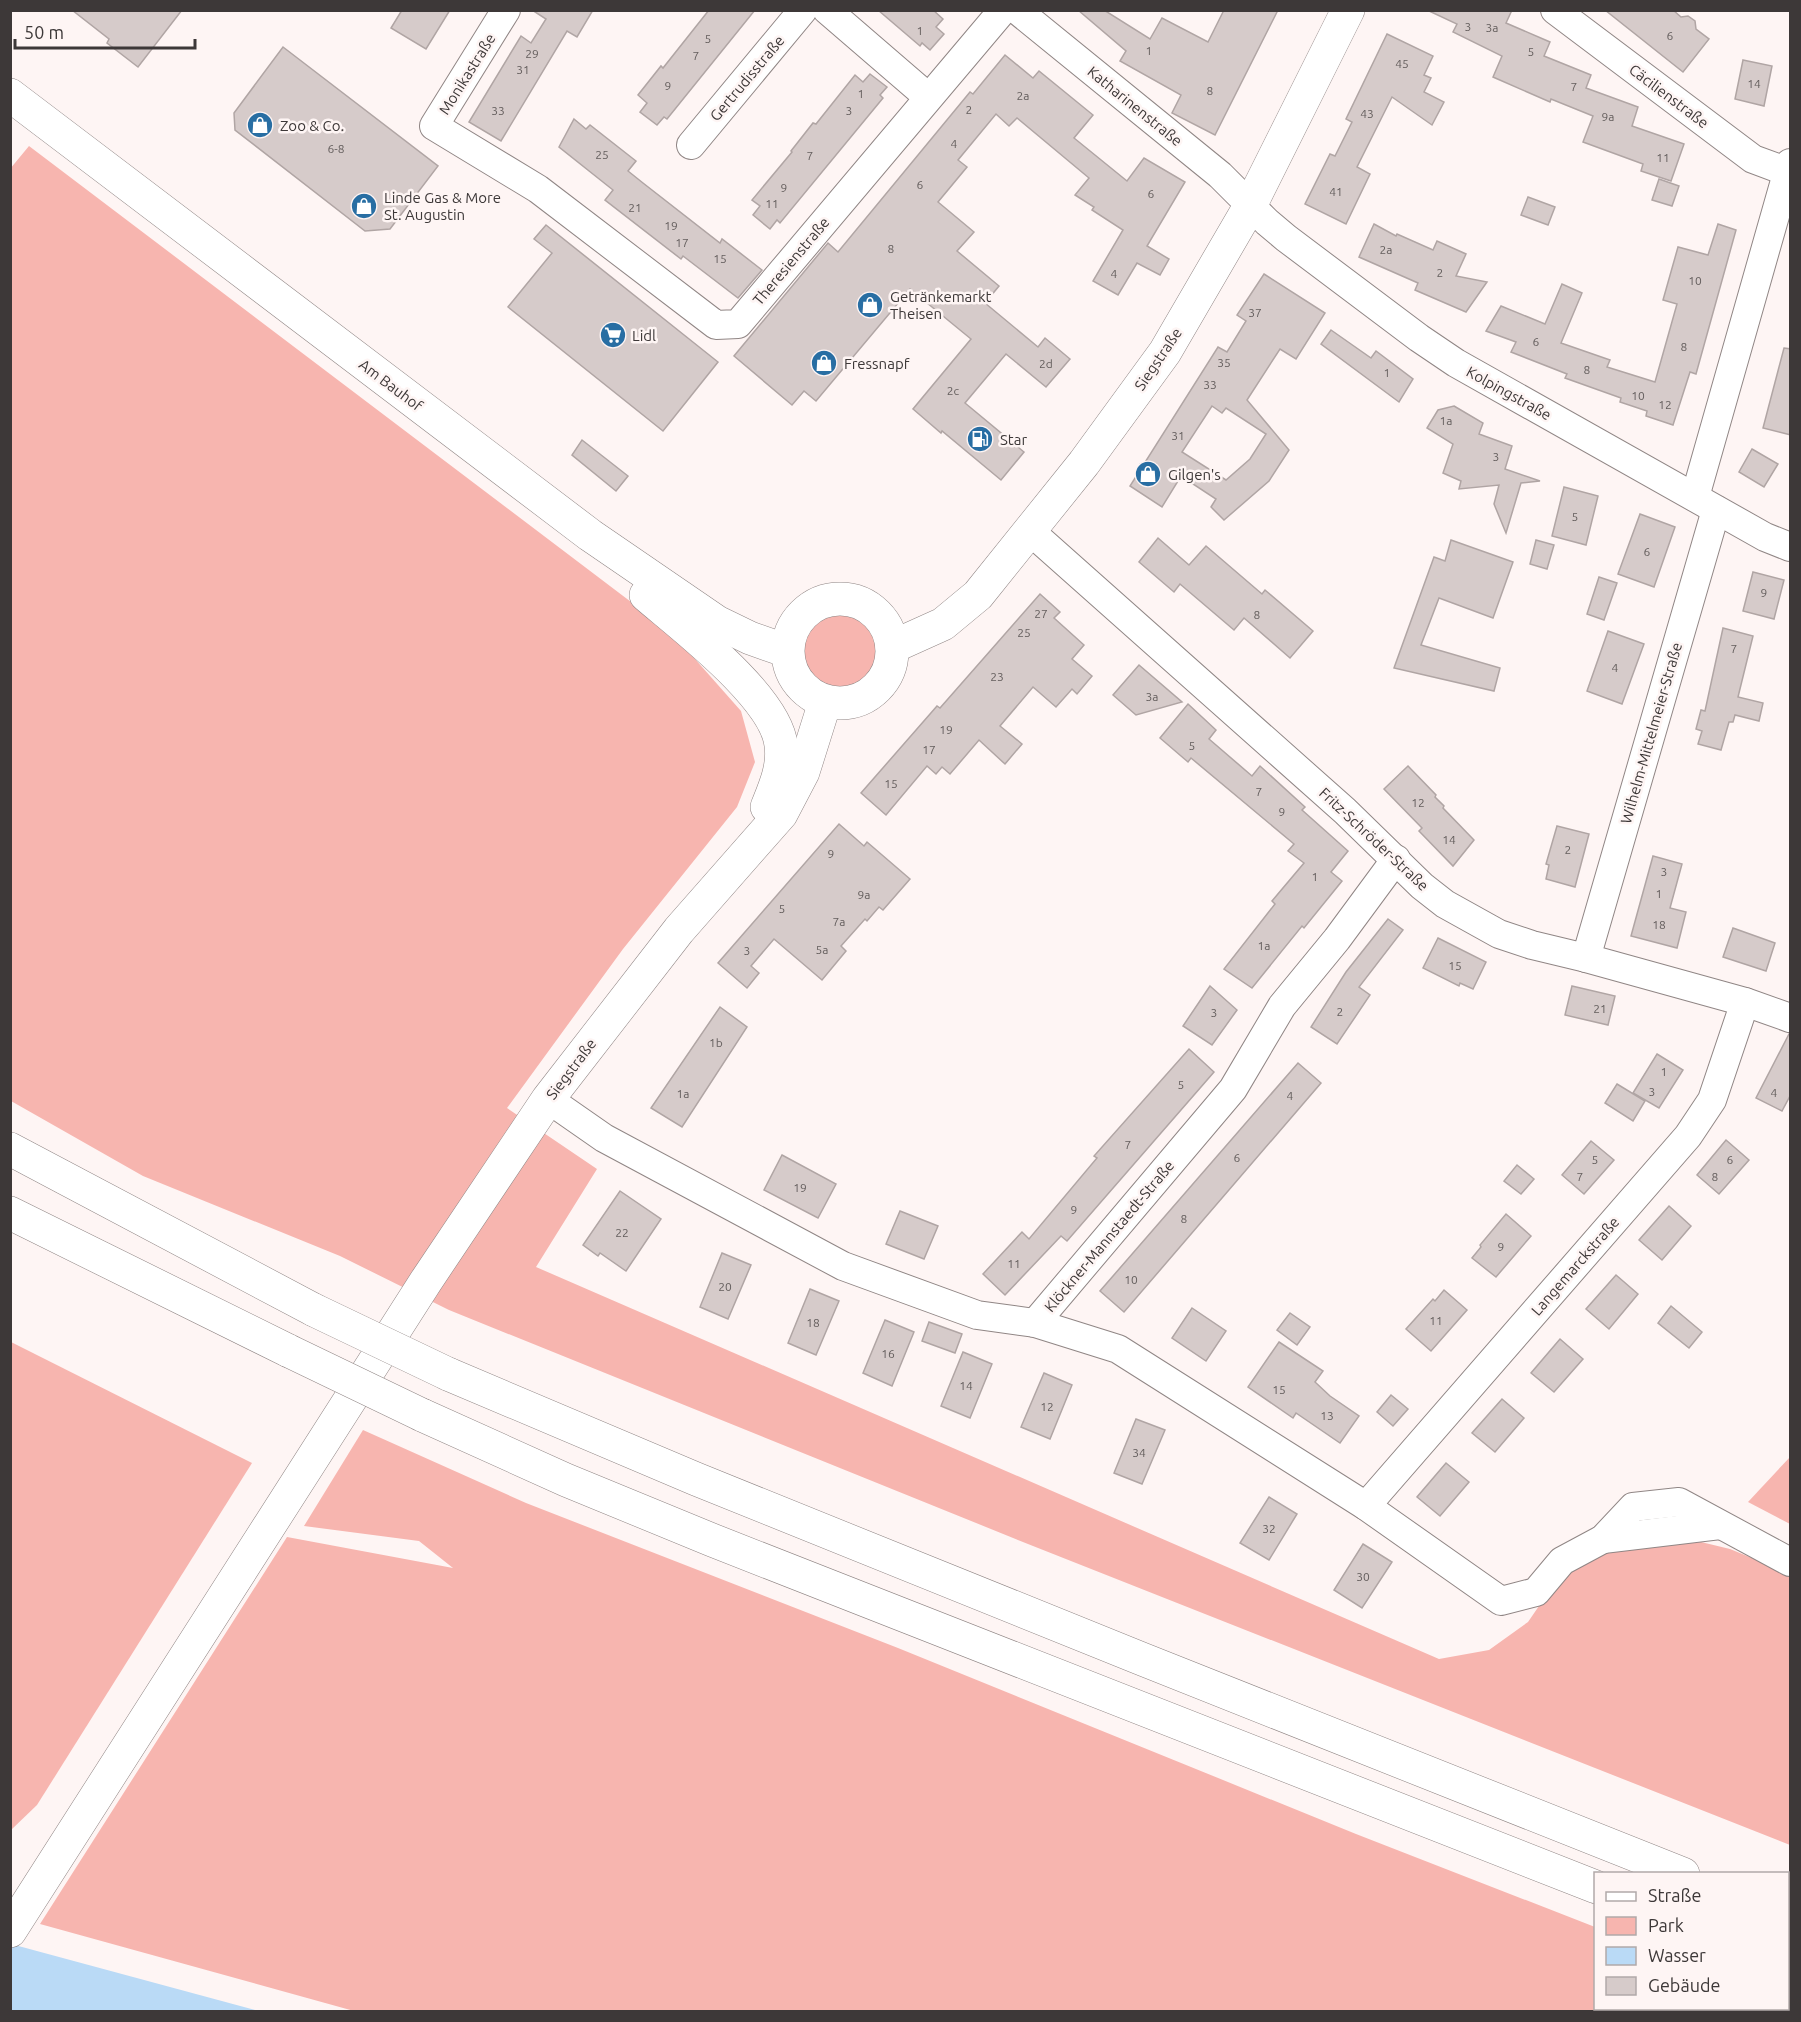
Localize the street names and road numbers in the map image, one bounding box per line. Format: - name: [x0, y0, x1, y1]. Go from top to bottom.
- street label: Monikastraße: [435, 30, 499, 118]
- street label: Gertrudisstraße: [706, 32, 788, 124]
- street label: Cäcilienstraße: [1626, 61, 1712, 131]
- street label: Katharinenstraße: [1084, 63, 1186, 149]
- street label: Theresienstraße: [749, 214, 833, 308]
- street label: Siegstraße: [1131, 325, 1185, 393]
- street label: Am Bauhof: [356, 356, 426, 415]
- street label: Kolpingstraße: [1464, 363, 1554, 423]
- street label: Wilhelm-Mittelmeier-Straße: [1617, 640, 1685, 826]
- street label: Fritz-Schröder-Straße: [1316, 784, 1432, 894]
- street label: Siegstraße: [543, 1035, 599, 1103]
- street label: Klöckner-Mannstaedt-Straße: [1041, 1157, 1177, 1315]
- street label: Langemarckstraße: [1528, 1213, 1622, 1319]

